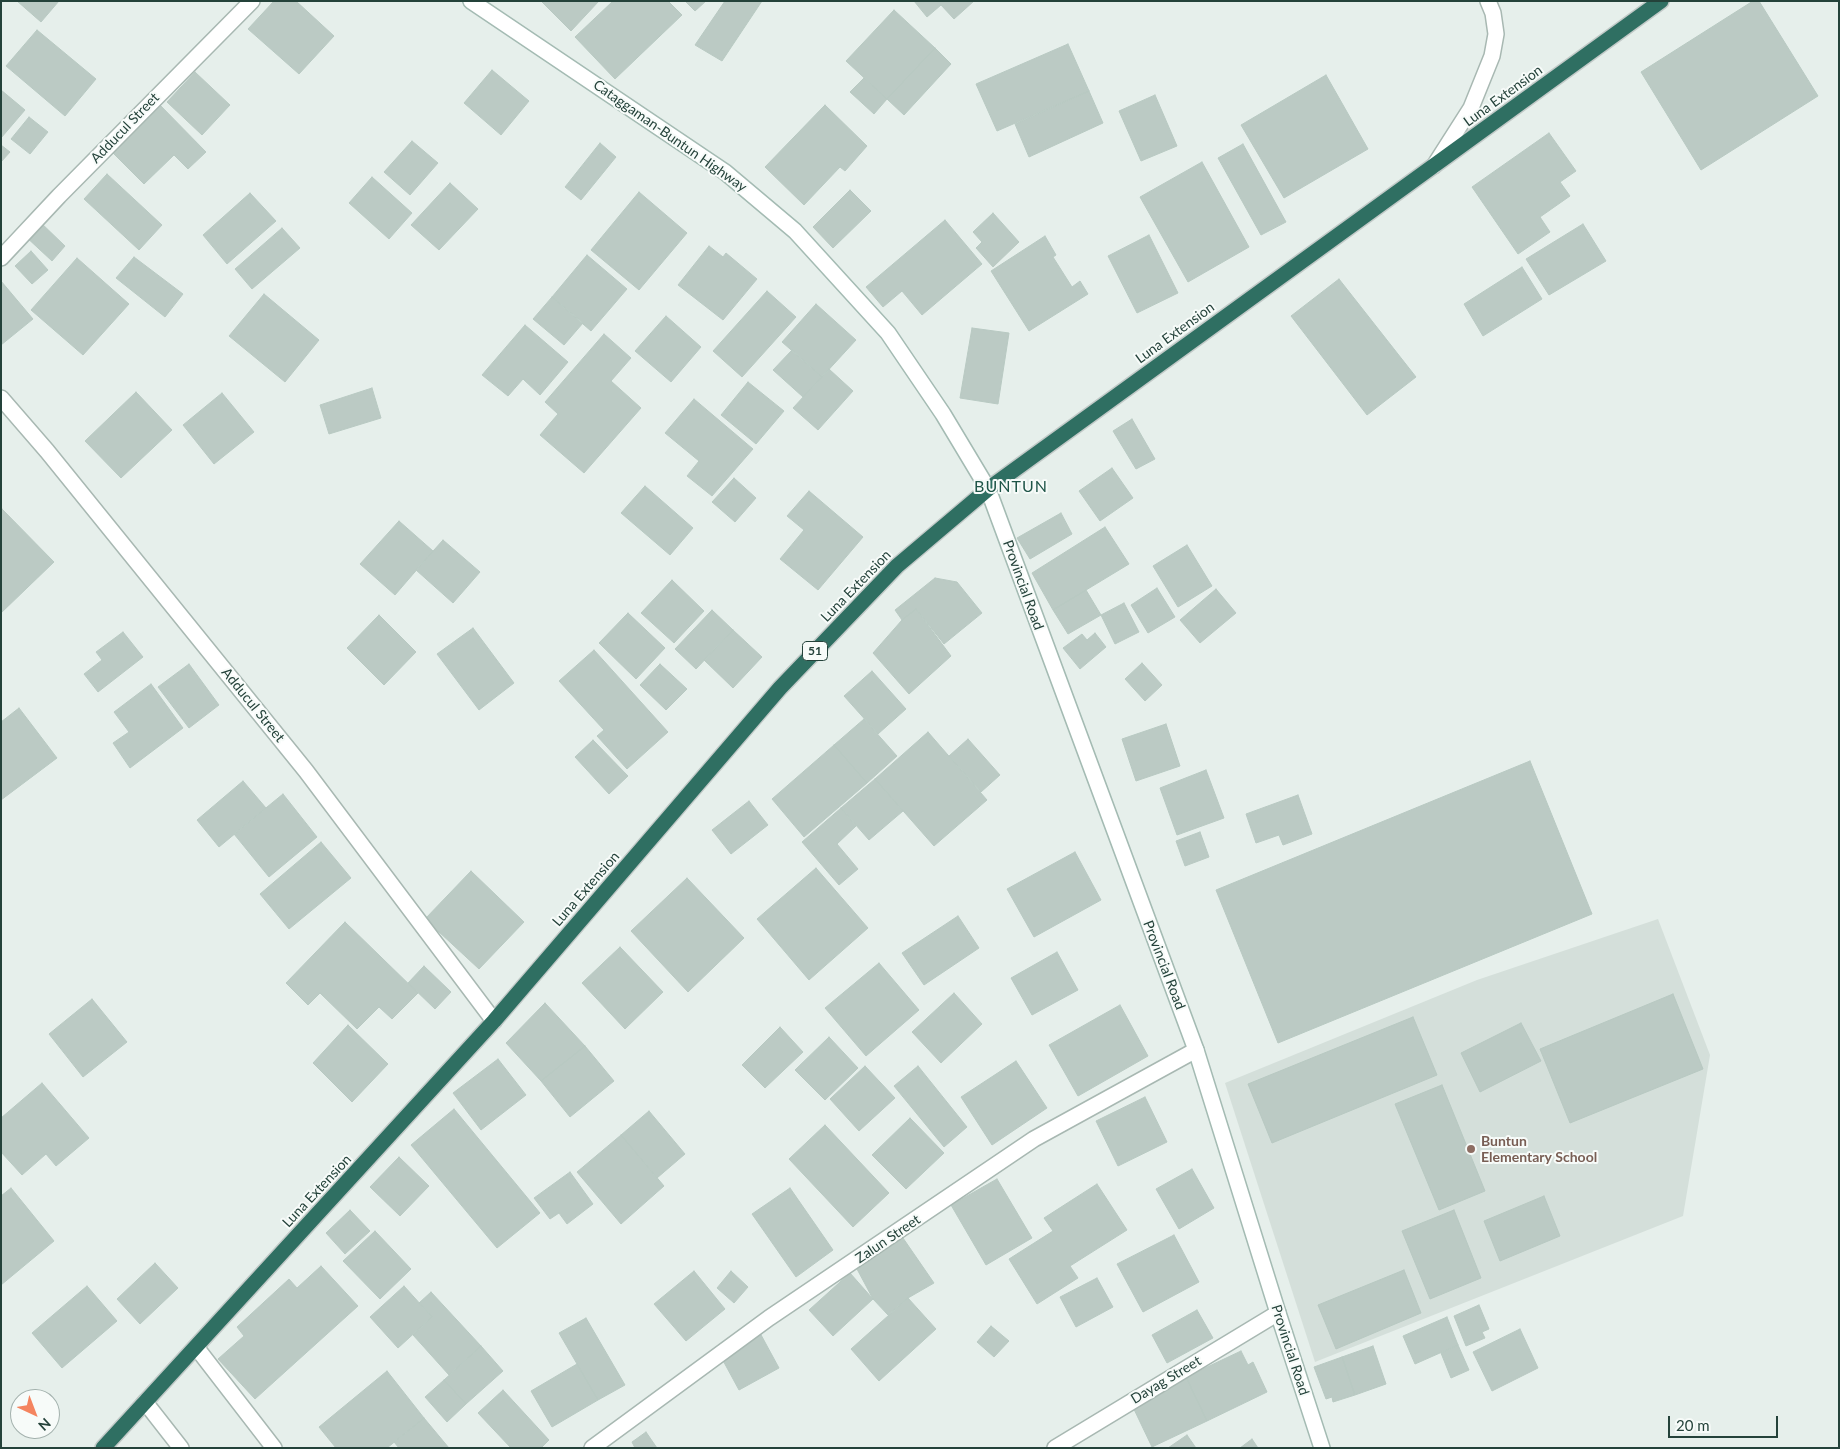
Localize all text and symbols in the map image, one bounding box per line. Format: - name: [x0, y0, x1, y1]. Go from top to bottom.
- street label: Luna Extension: [1460, 62, 1546, 130]
- street label: Cataggaman-Buntun Highway: [590, 76, 750, 196]
- street label: Adducul Street: [87, 89, 163, 167]
- street label: Luna Extension: [1132, 299, 1218, 367]
- district label: BUNTUN: [973, 477, 1049, 497]
- street label: Provincial Road: [999, 538, 1047, 632]
- street label: Luna Extension: [818, 547, 894, 625]
- road number: 51: [802, 641, 828, 660]
- street label: Adducul Street: [218, 664, 288, 746]
- street label: Luna Extension: [549, 848, 623, 930]
- street label: Provincial Road: [1139, 918, 1189, 1012]
- place label: Buntun Elementary School: [1481, 1133, 1597, 1166]
- marker: Buntun Elementary School: [1465, 1143, 1477, 1155]
- street label: Luna Extension: [279, 1151, 355, 1231]
- street label: Zalun Street: [852, 1211, 924, 1267]
- street label: Provincial Road: [1267, 1303, 1313, 1397]
- street label: Dayag Street: [1128, 1352, 1204, 1408]
- north arrow: [10, 1389, 60, 1439]
- scale bar: [1670, 1406, 1780, 1438]
- text: N: [35, 1415, 55, 1434]
- text: 20 m: [1676, 1416, 1710, 1434]

